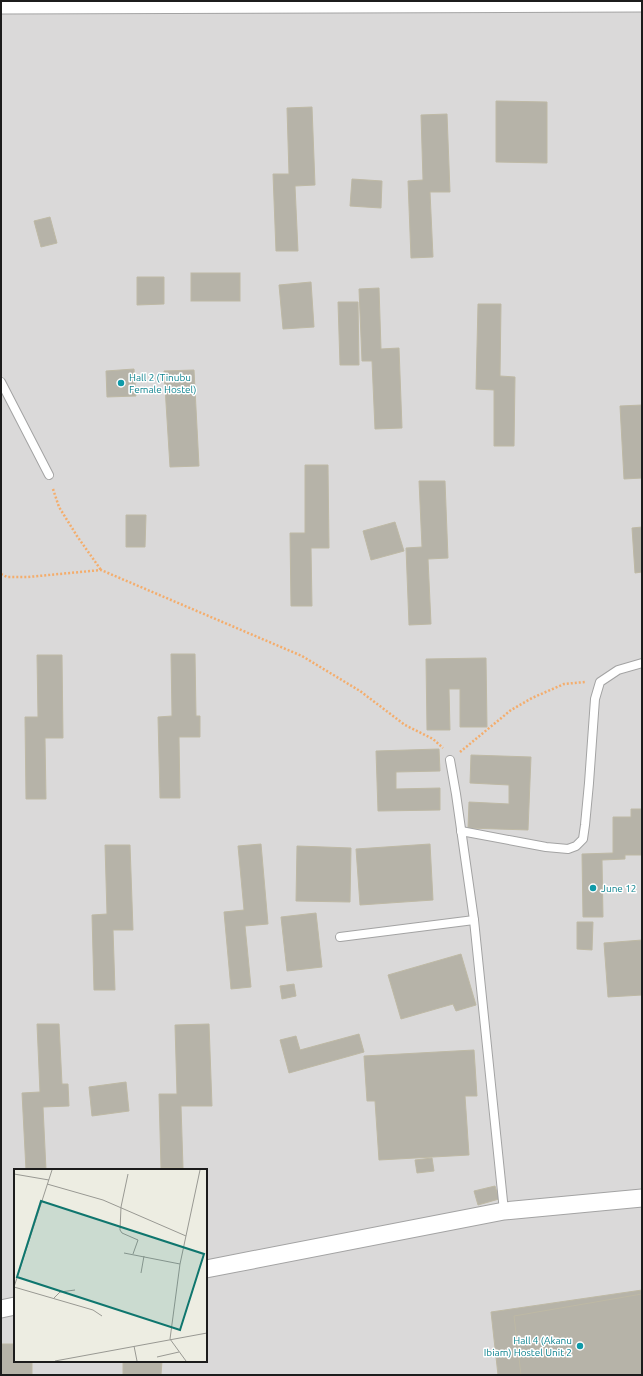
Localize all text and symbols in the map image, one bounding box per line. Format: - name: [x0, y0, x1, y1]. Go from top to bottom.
- place label: Hall 2 (Tinubu Female Hostel): [129, 372, 196, 395]
- marker: Hall 2 (Tinubu Female Hostel): [116, 378, 126, 388]
- marker: June 12: [588, 883, 598, 893]
- place label: June 12: [601, 883, 636, 894]
- inset map: [14, 1169, 207, 1362]
- place label: Hall 4 (Akanu Ibiam) Hostel Unit 2: [484, 1335, 572, 1358]
- marker: Hall 4 (Akanu Ibiam) Hostel Unit 2: [575, 1341, 585, 1351]

